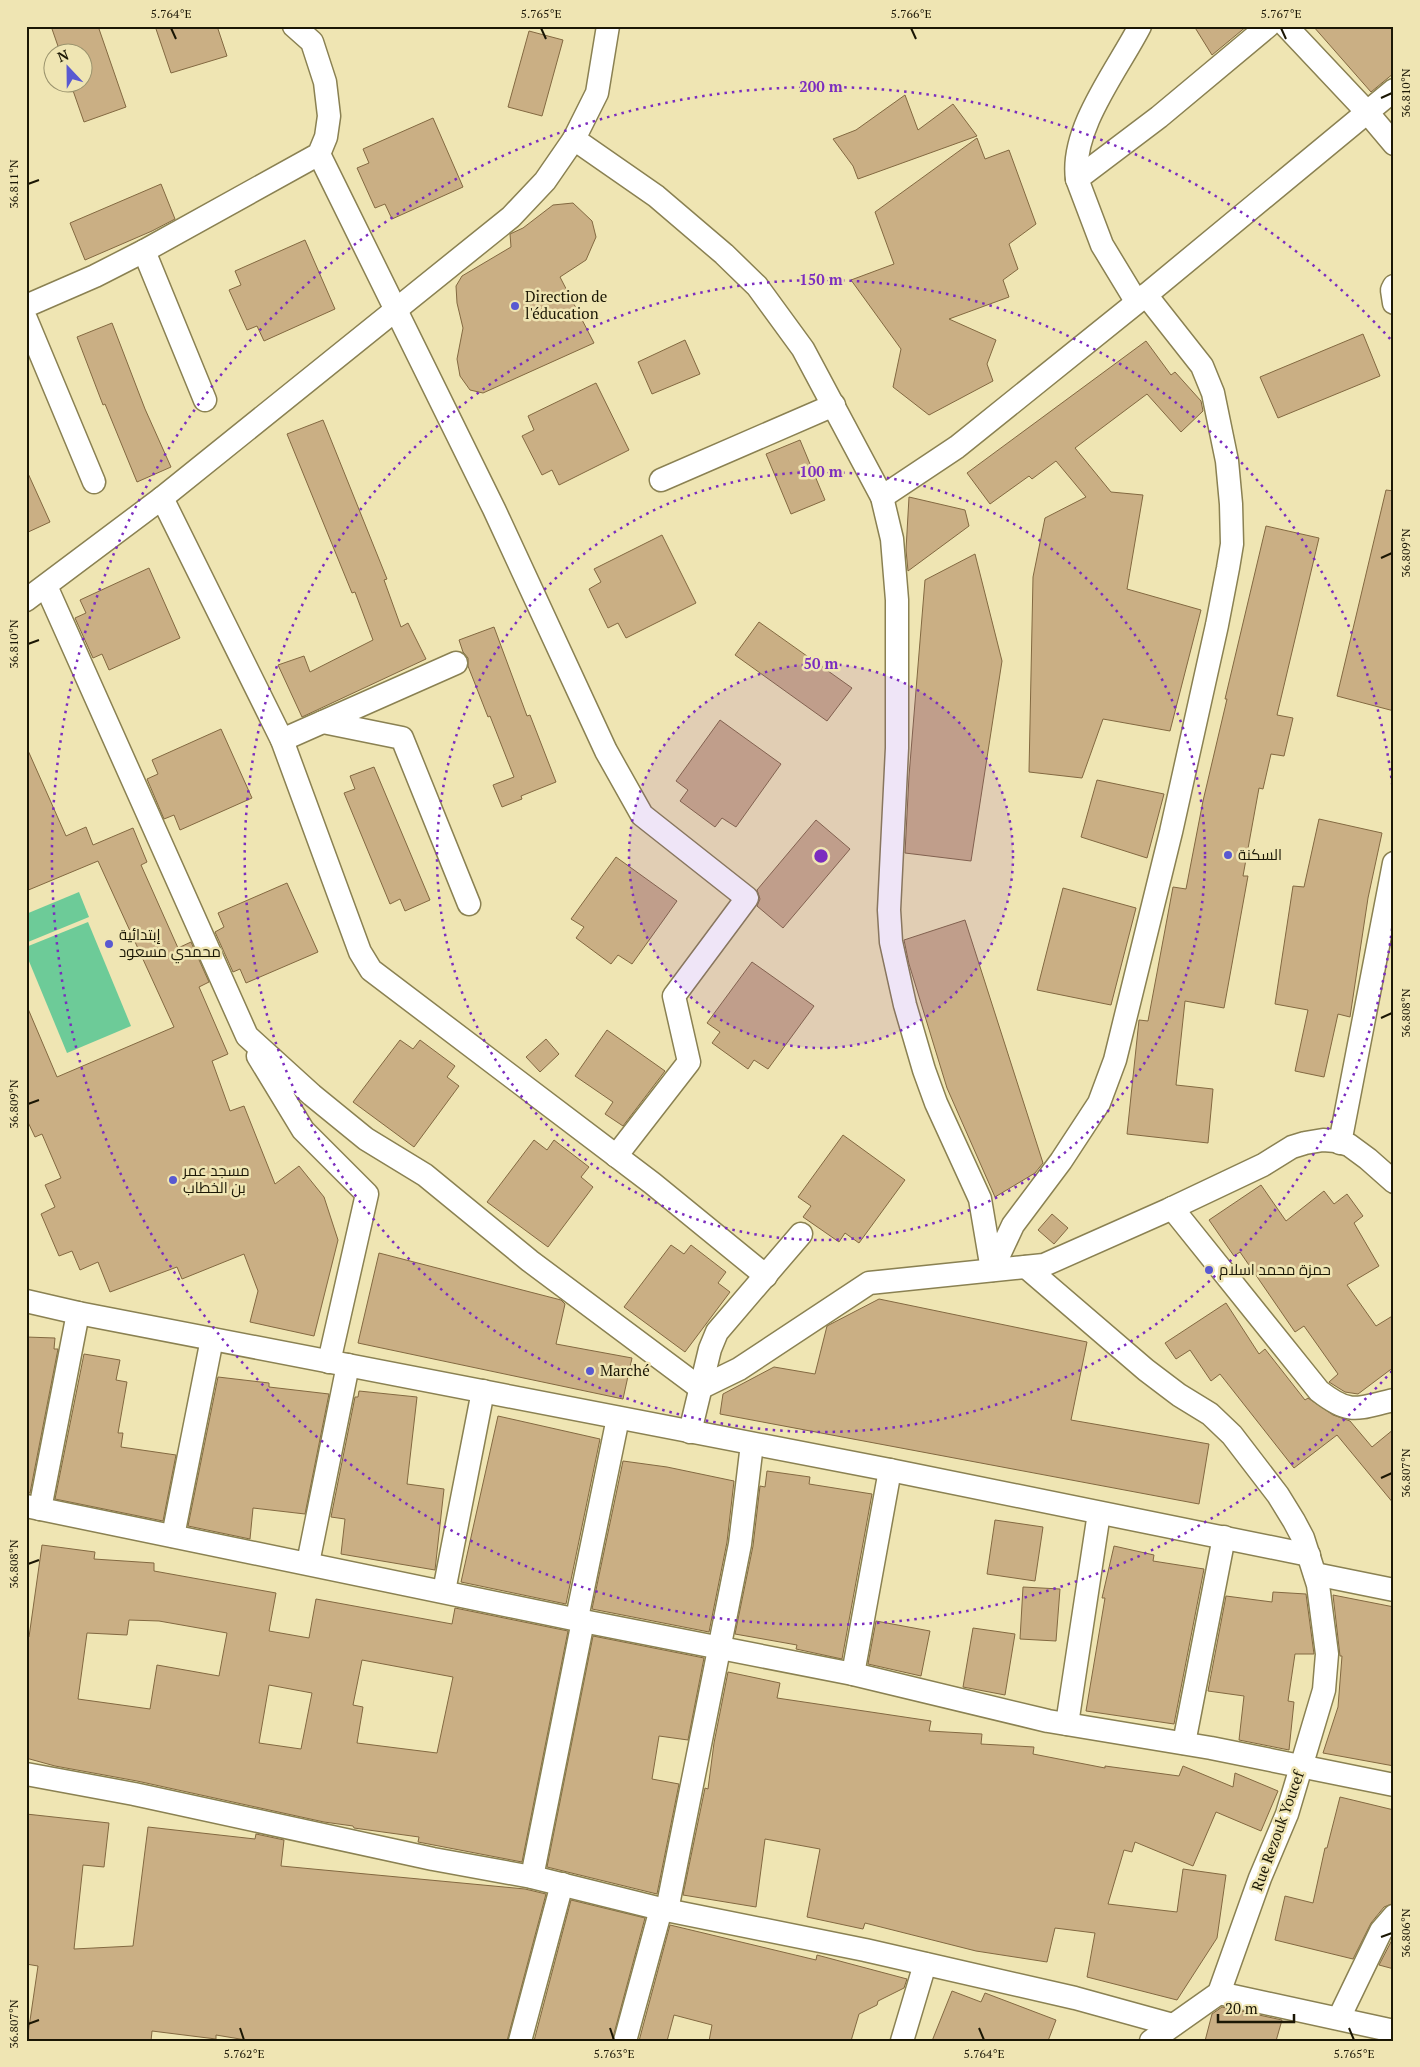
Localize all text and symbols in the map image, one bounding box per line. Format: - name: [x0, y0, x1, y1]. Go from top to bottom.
- text: 5.764°E: [150, 6, 192, 21]
- text: 5.765°E: [520, 6, 562, 21]
- text: 5.766°E: [890, 6, 932, 21]
- text: 5.767°E: [1260, 6, 1302, 21]
- north arrow: [42, 42, 92, 92]
- text: N: [54, 45, 72, 66]
- text: 36.810°N: [1398, 68, 1413, 118]
- text: 200 m: [799, 76, 843, 96]
- text: 36.811°N: [6, 159, 21, 209]
- text: 150 m: [799, 269, 843, 289]
- place label: Direction de l'éducation: [525, 286, 607, 323]
- marker: Direction de l'éducation: [509, 300, 521, 312]
- text: 100 m: [799, 461, 843, 481]
- text: 36.809°N: [1398, 528, 1413, 578]
- text: 36.810°N: [6, 619, 21, 669]
- text: 50 m: [804, 653, 839, 673]
- place label: السكنة: [1238, 844, 1282, 864]
- centre of rings: [812, 847, 830, 865]
- marker: السكنة: [1222, 849, 1234, 861]
- place label: إبتدائية محمدي مسعود: [119, 924, 221, 964]
- marker: إبتدائية محمدي مسعود: [103, 938, 115, 950]
- text: 36.808°N: [1398, 988, 1413, 1038]
- text: 36.809°N: [6, 1079, 21, 1129]
- place label: مسجد عمر بن الخطاب: [182, 1160, 250, 1198]
- marker: مسجد عمر بن الخطاب: [167, 1174, 179, 1186]
- place label: حمزة محمد اسلام: [1219, 1259, 1331, 1280]
- marker: حمزة محمد اسلام: [1203, 1264, 1215, 1276]
- place label: Marché: [600, 1360, 650, 1380]
- marker: Marché: [584, 1365, 596, 1377]
- text: 36.807°N: [1398, 1448, 1413, 1498]
- text: 36.808°N: [6, 1539, 21, 1589]
- street label: Rue Rezouk Youcef: [1246, 1767, 1308, 1893]
- text: 36.806°N: [1398, 1908, 1413, 1958]
- scale bar: [1218, 1992, 1294, 2024]
- text: 20 m: [1225, 1998, 1258, 2018]
- text: 36.807°N: [6, 1999, 21, 2049]
- text: 5.762°E: [223, 2046, 265, 2061]
- text: 5.763°E: [593, 2046, 635, 2061]
- text: 5.764°E: [963, 2046, 1005, 2061]
- text: 5.765°E: [1333, 2046, 1375, 2061]

